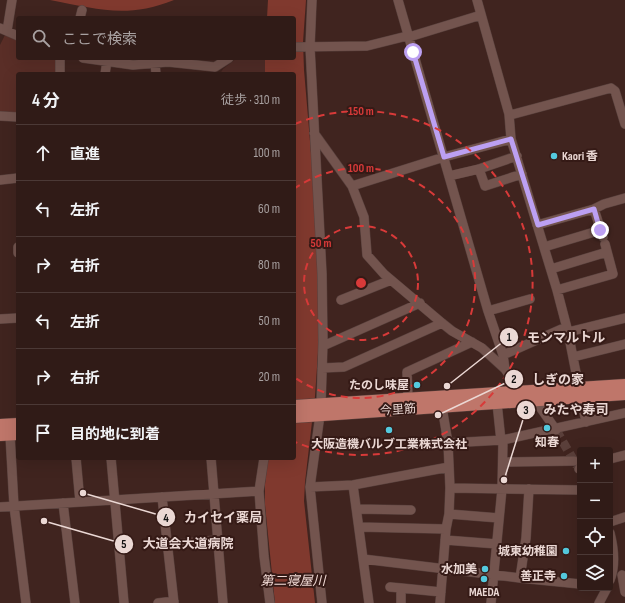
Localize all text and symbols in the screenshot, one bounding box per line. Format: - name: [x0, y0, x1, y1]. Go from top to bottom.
- search box: [16, 16, 296, 60]
- icon: search: [30, 27, 52, 49]
- text: ここで検索: [62, 30, 137, 49]
- route start: [404, 43, 422, 61]
- text: 4 分: [32, 91, 60, 111]
- text: 徒歩 · 310 m: [221, 92, 280, 108]
- text: 150 m: [348, 104, 374, 119]
- icon: ahead: [32, 142, 54, 164]
- text: 直進: [70, 145, 100, 164]
- text: 100 m: [253, 145, 280, 161]
- place label: Kaori 香: [562, 149, 598, 164]
- marker: Kaori 香: [549, 151, 559, 161]
- text: 100 m: [348, 161, 374, 176]
- icon: left: [32, 198, 54, 220]
- text: 左折: [70, 201, 100, 220]
- text: 60 m: [258, 201, 280, 217]
- route end: [591, 221, 609, 239]
- text: 50 m: [311, 236, 331, 251]
- icon: right: [32, 254, 54, 276]
- text: 右折: [70, 257, 100, 276]
- text: 80 m: [258, 257, 280, 273]
- centre of rings: [354, 276, 368, 290]
- icon: left: [32, 310, 54, 332]
- text: 左折: [70, 313, 100, 332]
- text: 50 m: [259, 313, 280, 329]
- callout: モンマルトル: [499, 325, 613, 350]
- text: 1: [507, 330, 512, 345]
- text: モンマルトル: [527, 330, 605, 346]
- icon: right: [32, 366, 54, 388]
- callout: しぎの家: [504, 367, 592, 392]
- text: 右折: [70, 369, 100, 388]
- text: 20 m: [258, 369, 280, 385]
- text: 2: [511, 372, 517, 387]
- text: しぎの家: [532, 372, 584, 388]
- place label: たのし味屋: [349, 378, 409, 393]
- marker: たのし味屋: [412, 380, 422, 390]
- callout: みたや寿司: [516, 397, 617, 422]
- street label: 今里筋: [380, 401, 416, 419]
- text: みたや寿司: [543, 402, 609, 418]
- text: 3: [523, 403, 529, 418]
- icon: arrive: [32, 422, 54, 444]
- marker: 知春: [542, 423, 552, 433]
- text: 目的地に到着: [70, 425, 160, 444]
- marker: 大阪造機バルブ工業株式会社: [384, 425, 394, 435]
- place label: 知春: [535, 435, 560, 450]
- place label: 大阪造機バルブ工業株式会社: [311, 437, 467, 452]
- map controls: [577, 447, 613, 591]
- button: +: [577, 447, 613, 483]
- button: −: [577, 483, 613, 519]
- callout: カイセイ薬局: [156, 505, 270, 530]
- text: カイセイ薬局: [184, 510, 262, 526]
- text: 4: [163, 511, 169, 526]
- button: locate: [577, 519, 613, 555]
- callout: 大道会大道病院: [114, 531, 241, 556]
- text: 大道会大道病院: [142, 536, 234, 552]
- text: 5: [121, 537, 127, 552]
- place label: 城東幼稚園: [498, 544, 558, 559]
- marker: 城東幼稚園: [561, 546, 571, 556]
- button: layers: [577, 555, 613, 591]
- place label: 水加美: [441, 562, 477, 577]
- marker: 水加美: [480, 564, 490, 574]
- place label: 善正寺: [520, 569, 556, 584]
- marker: 善正寺: [559, 571, 569, 581]
- water label: 第二寝屋川: [260, 573, 327, 589]
- marker: MAEDA: [479, 574, 489, 584]
- place label: MAEDA: [469, 585, 499, 600]

